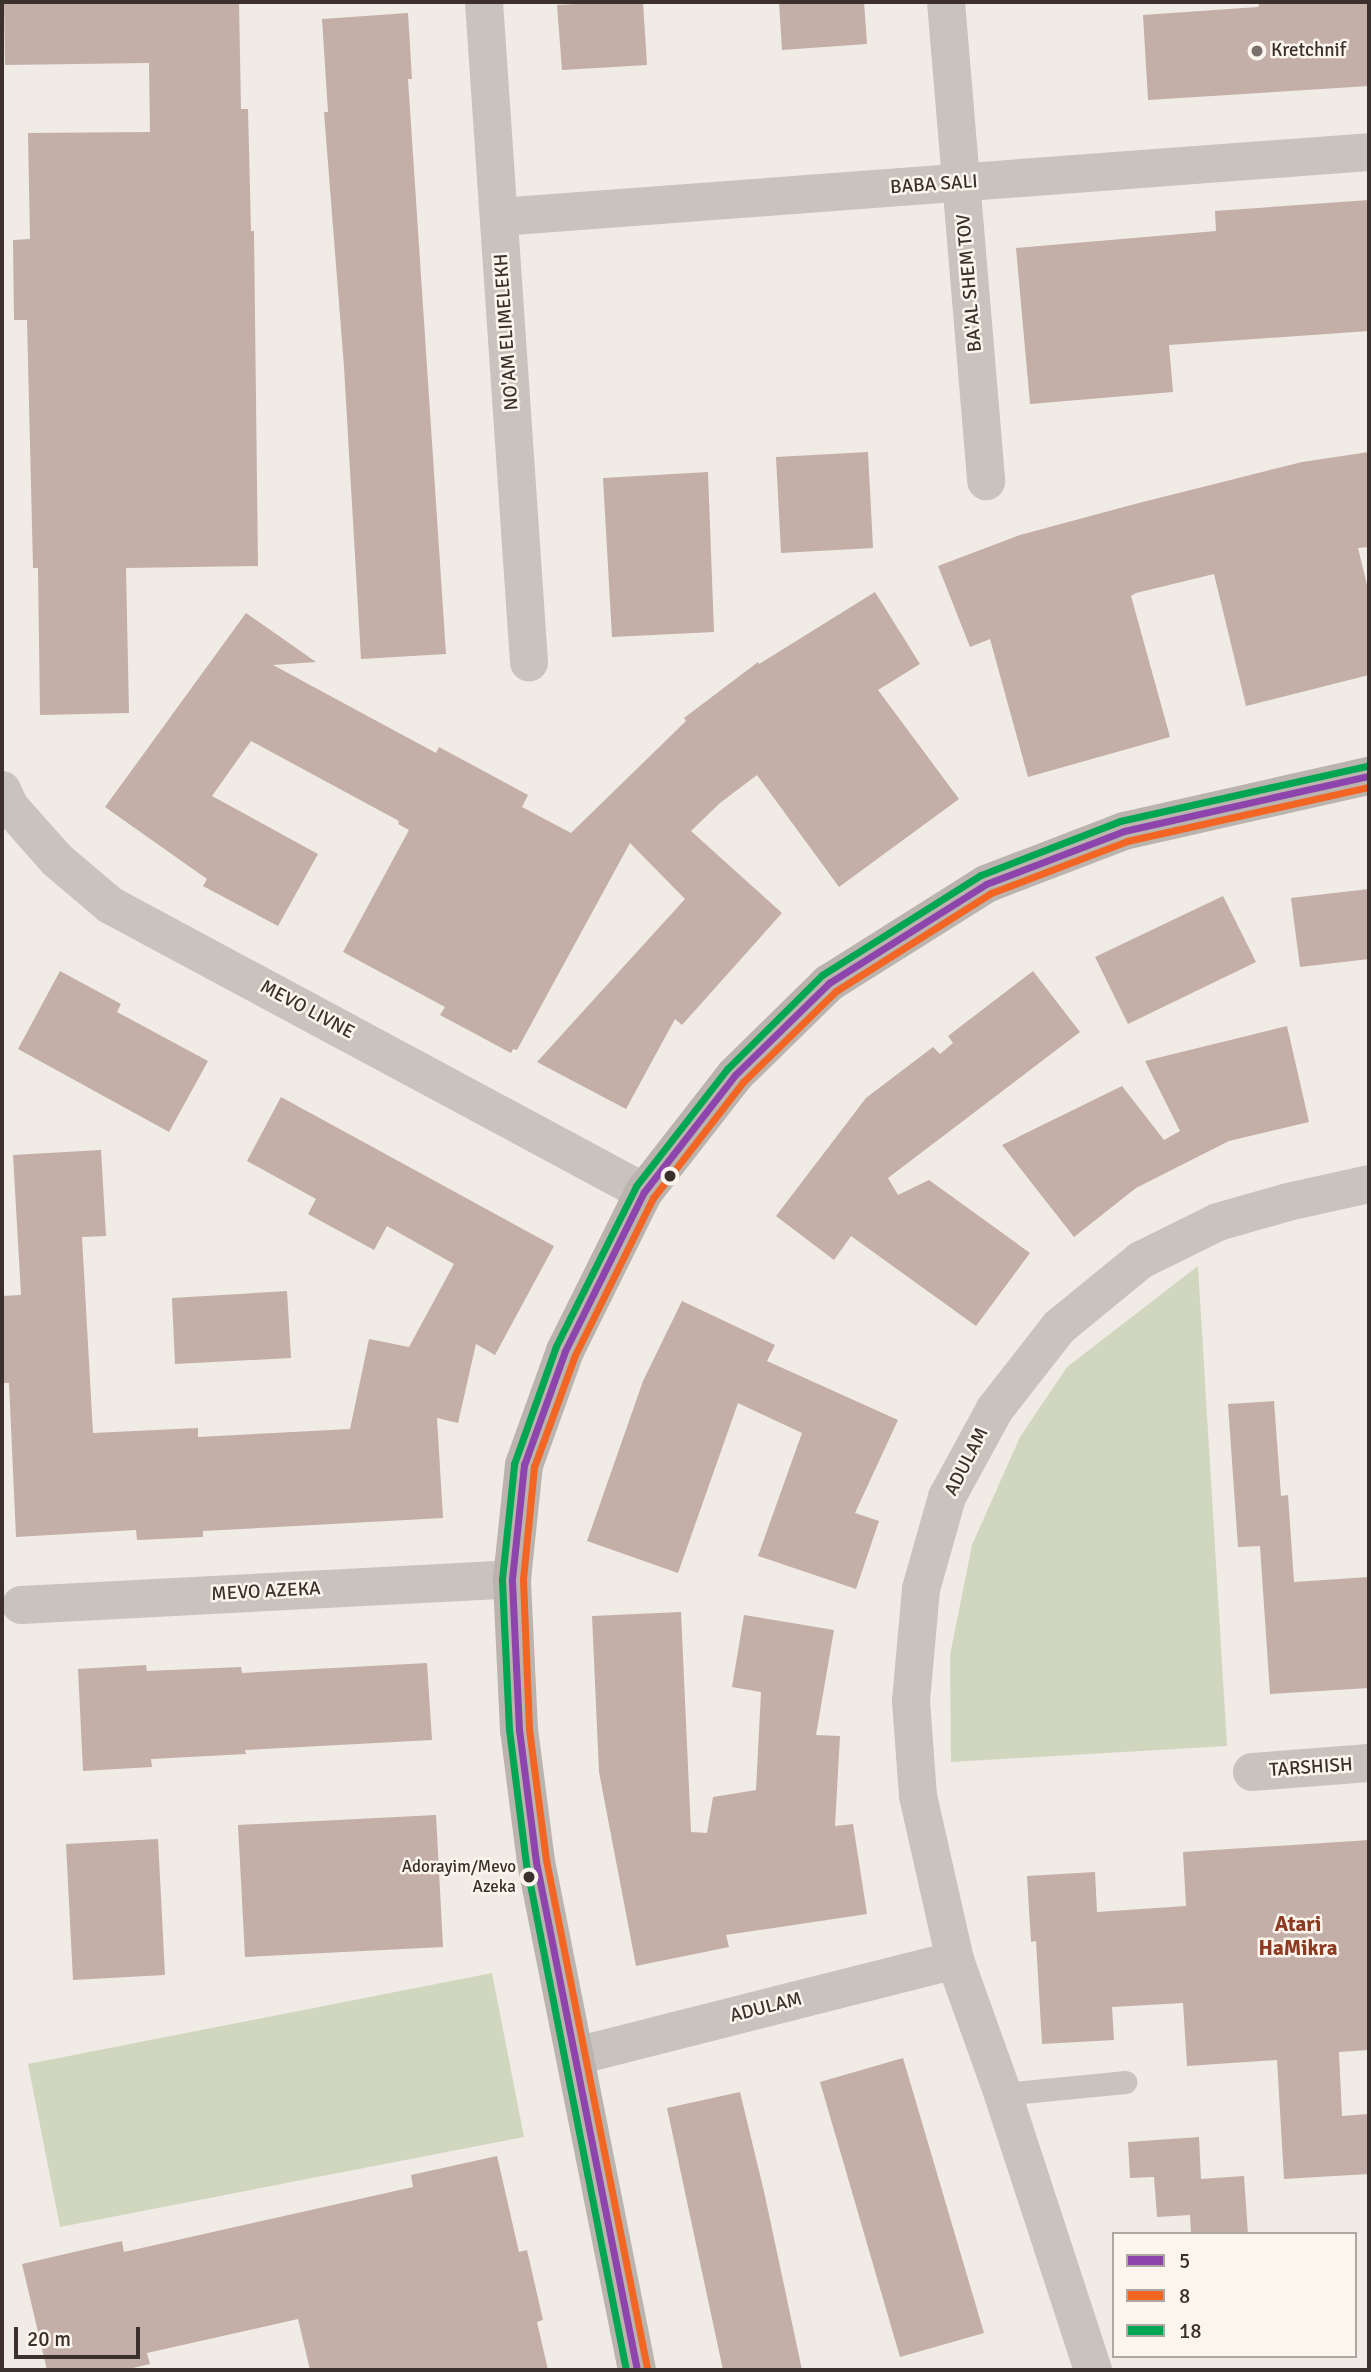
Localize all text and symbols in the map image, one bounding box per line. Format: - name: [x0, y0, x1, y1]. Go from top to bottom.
- place label: Kretchnif: [1271, 40, 1346, 62]
- marker: Kretchnif: [1249, 43, 1265, 59]
- street label: BABA SALI: [889, 171, 979, 199]
- street label: BA'AL SHEM TOV: [953, 213, 987, 353]
- street label: NO'AM ELIMELEKH: [490, 253, 524, 411]
- street label: MEVO LIVNE: [256, 976, 358, 1044]
- unlabelled marker: [663, 1169, 677, 1183]
- street label: ADULAM: [940, 1424, 994, 1500]
- street label: MEVO AZEKA: [211, 1578, 321, 1606]
- street label: TARSHISH: [1269, 1754, 1353, 1782]
- place label: Adorayim/Mevo Azeka: [402, 1857, 516, 1897]
- marker: Adorayim/Mevo Azeka: [522, 1870, 536, 1884]
- district label: Atari HaMikra: [1259, 1911, 1337, 1961]
- street label: ADULAM: [728, 1988, 804, 2028]
- legend: [1112, 2232, 1357, 2358]
- text: 5: [1179, 2248, 1190, 2274]
- text: 8: [1179, 2283, 1190, 2309]
- scale bar: [18, 2312, 144, 2356]
- text: 18: [1179, 2318, 1202, 2344]
- text: 20 m: [27, 2326, 71, 2352]

